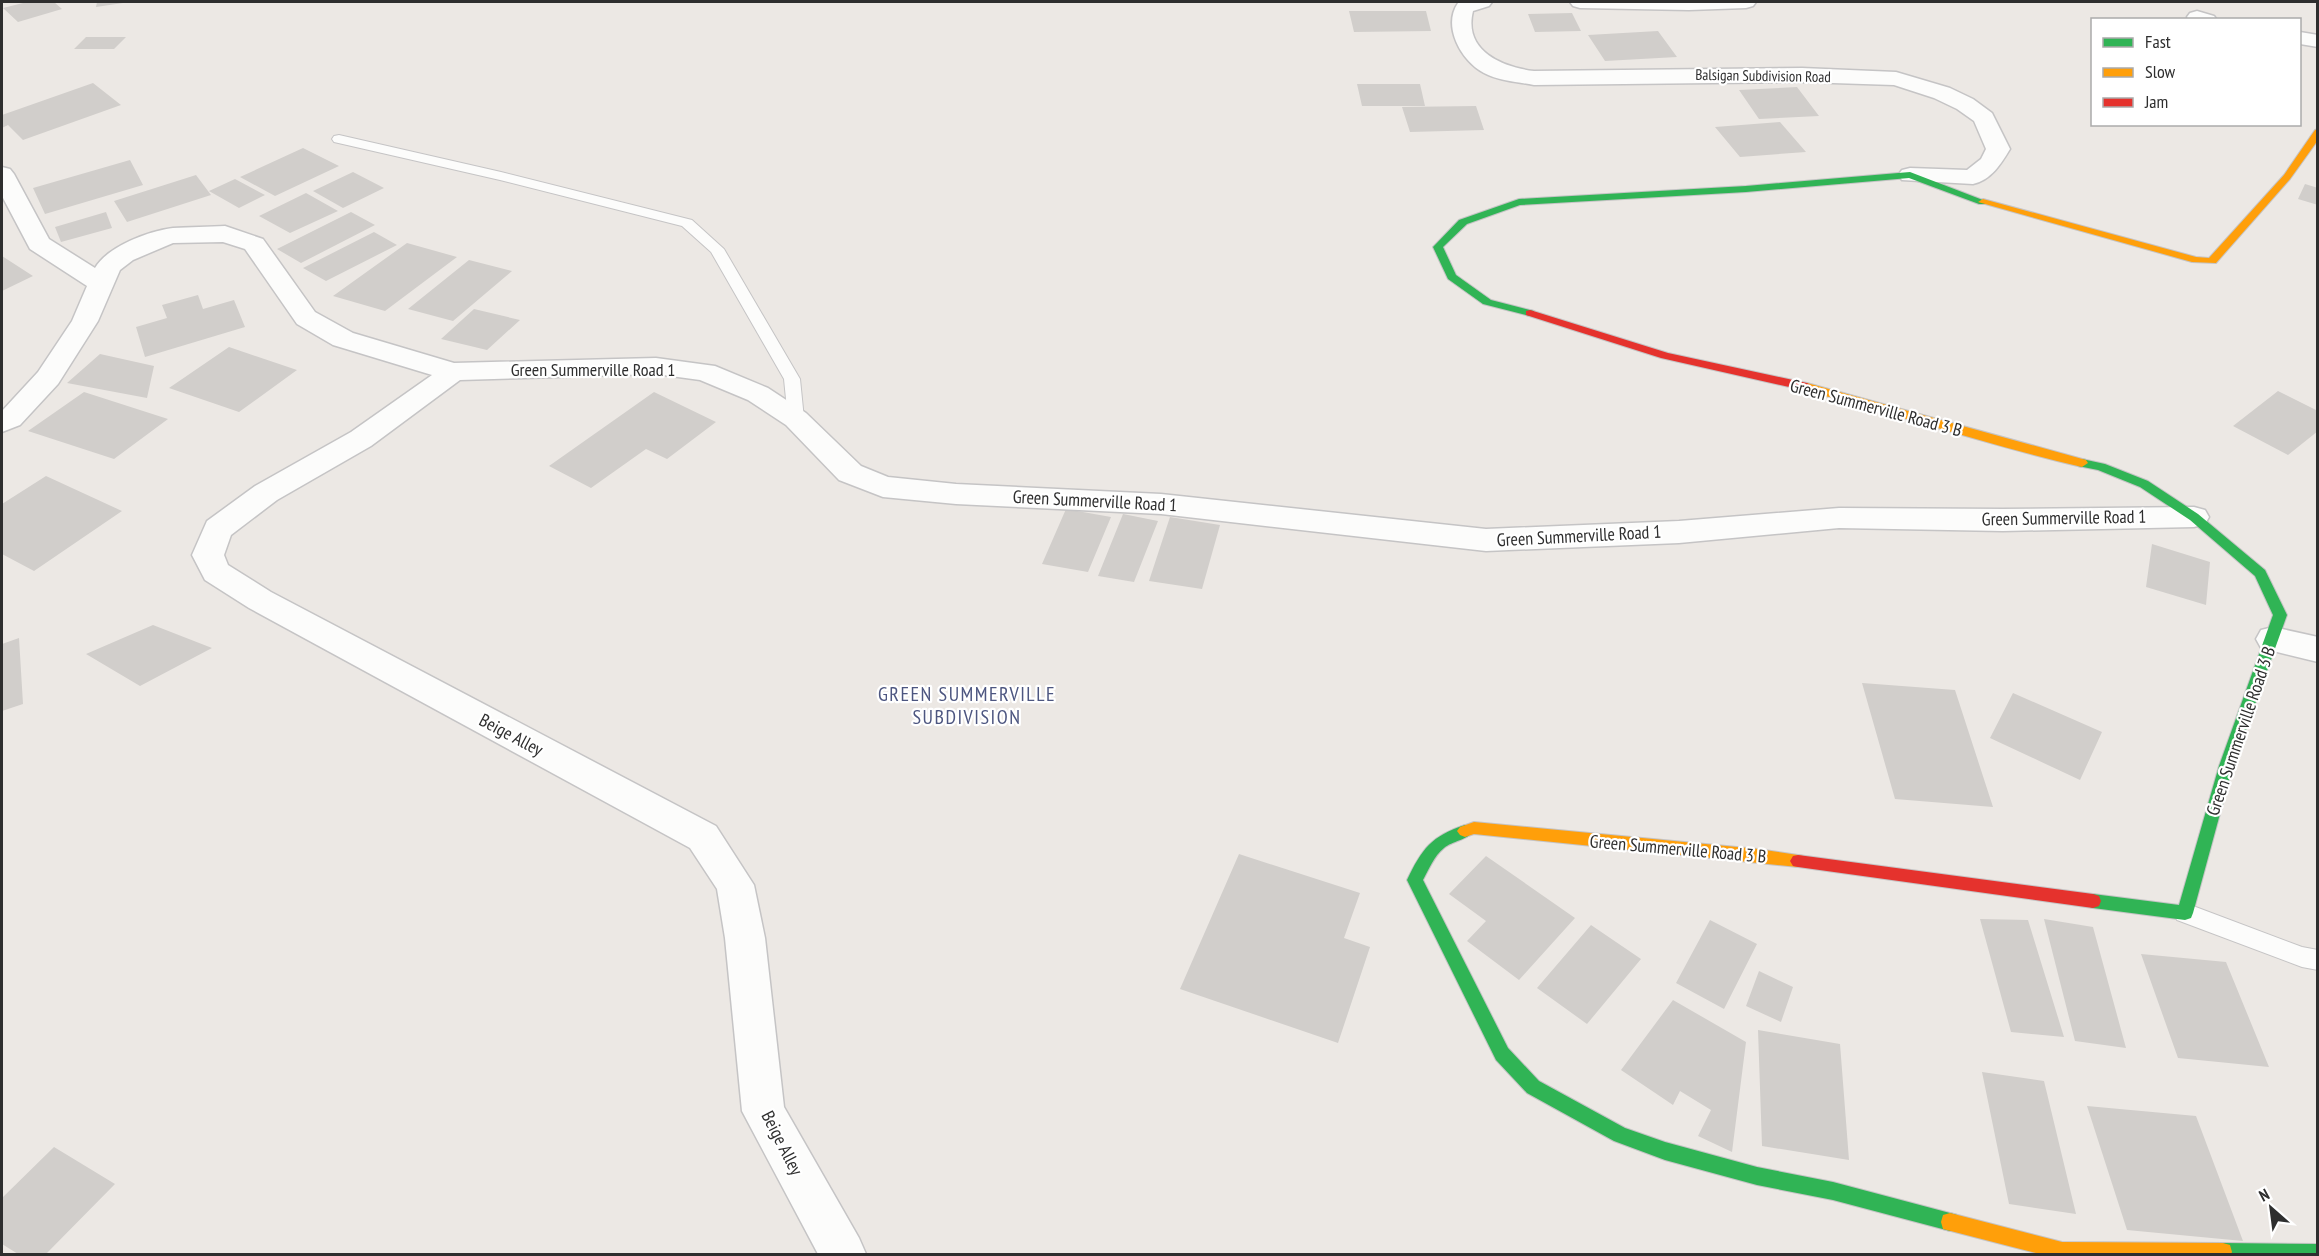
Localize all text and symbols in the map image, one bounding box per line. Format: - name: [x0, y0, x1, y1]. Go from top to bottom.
- legend: [2091, 18, 2301, 126]
- text: Fast: [2145, 30, 2171, 53]
- text: Slow: [2145, 60, 2176, 83]
- street label: Balsigan Subdivision Road: [1695, 65, 1831, 86]
- text: Jam: [2144, 90, 2168, 113]
- street label: Green Summerville Road 1: [511, 358, 675, 381]
- street label: Green Summerville Road 3 B: [1788, 374, 1965, 442]
- street label: Green Summerville Road 1: [1012, 485, 1178, 516]
- street label: Green Summerville Road 1: [1981, 505, 2147, 530]
- street label: Green Summerville Road 1: [1496, 520, 1662, 551]
- street label: Green Summerville Road 3 B: [2201, 643, 2280, 818]
- district label: GREEN SUMMERVILLE SUBDIVISION: [878, 681, 1056, 730]
- street label: Beige Alley: [475, 708, 547, 761]
- street label: Green Summerville Road 3 B: [1589, 829, 1767, 868]
- street label: Beige Alley: [757, 1107, 808, 1179]
- north arrow: [2241, 1178, 2301, 1238]
- text: N: [2255, 1184, 2272, 1206]

